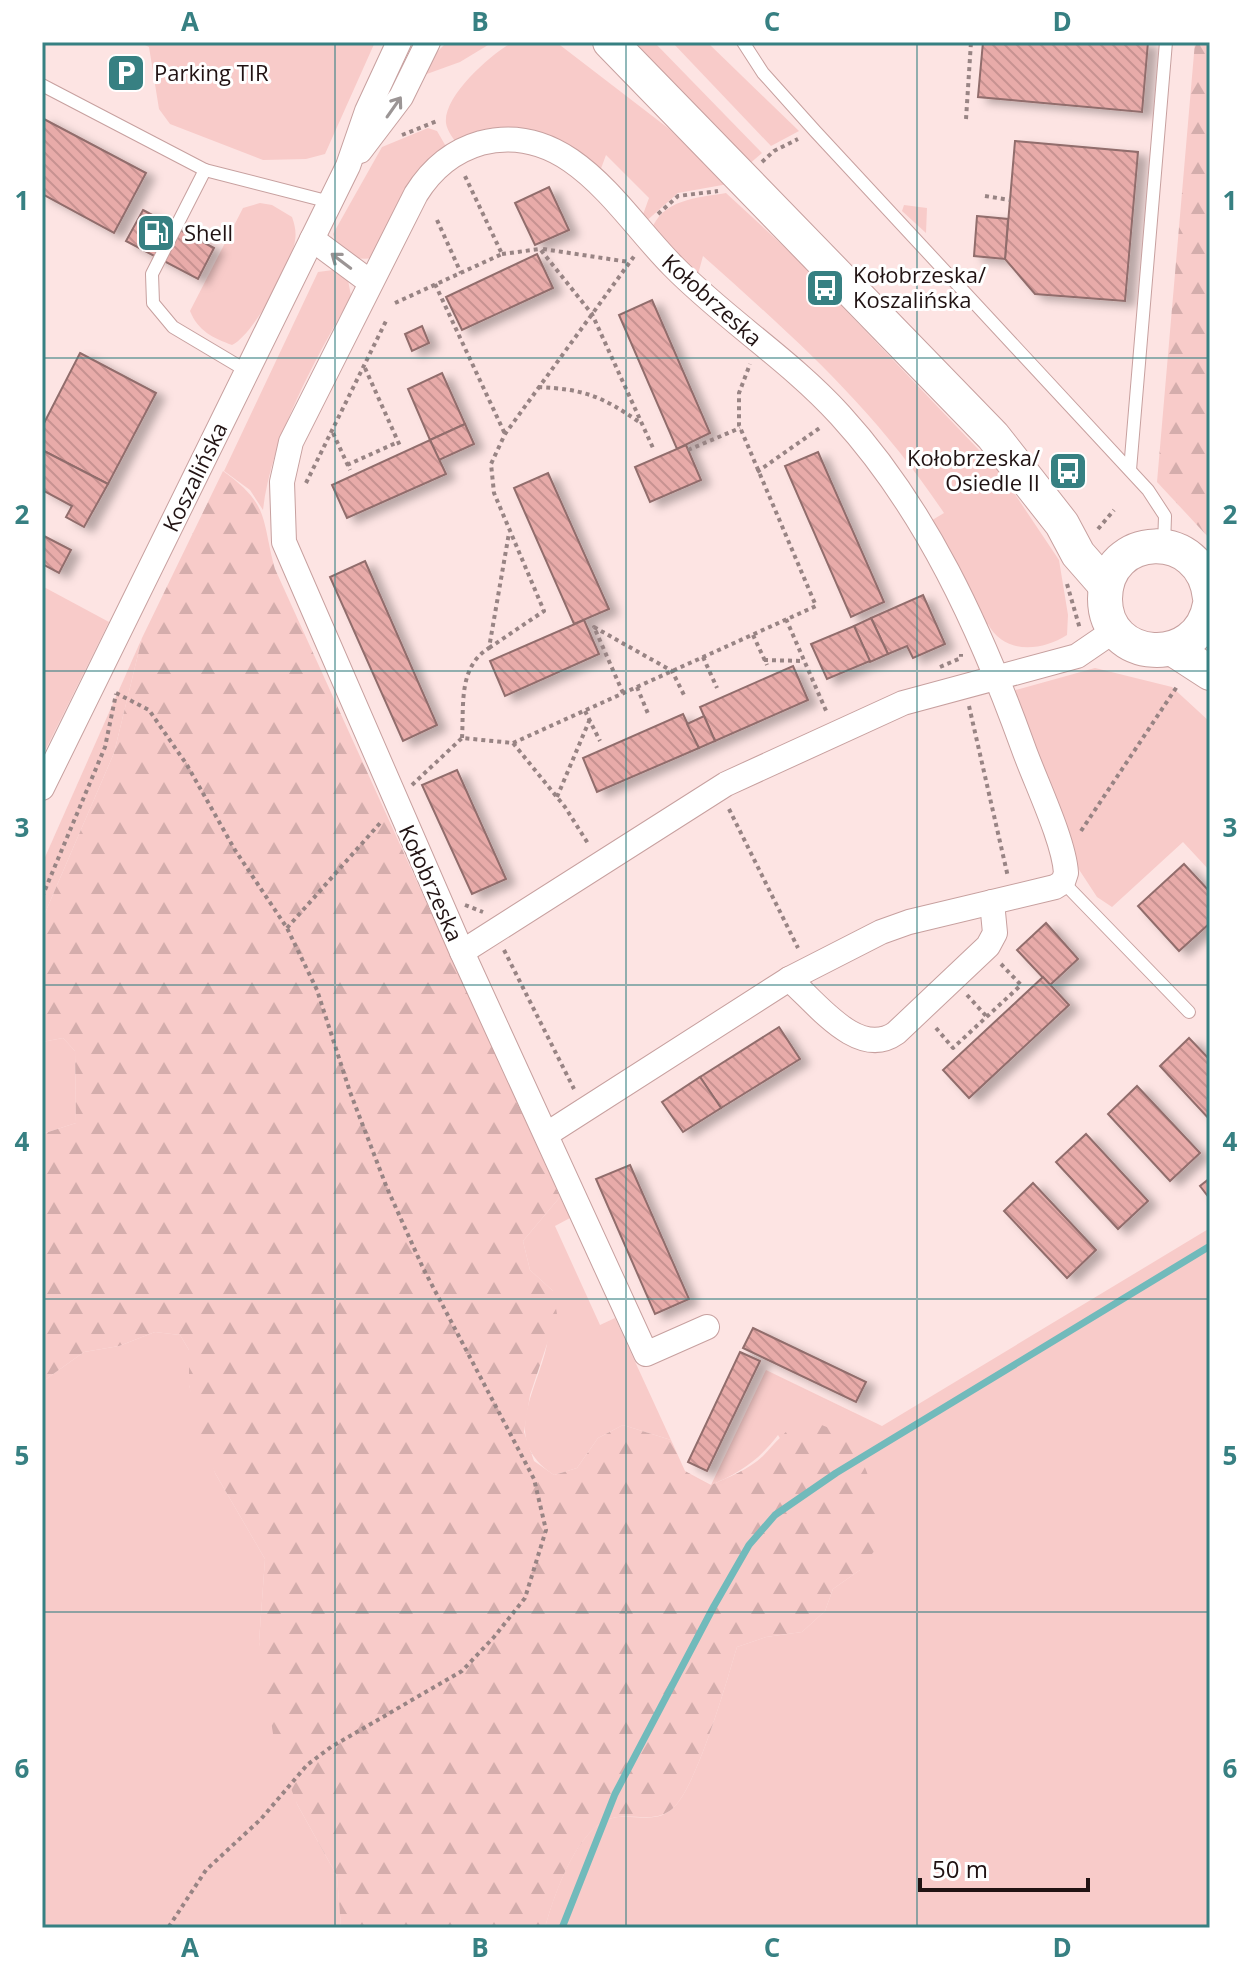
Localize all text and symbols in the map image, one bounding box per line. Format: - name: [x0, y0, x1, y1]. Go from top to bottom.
- text: A: [181, 3, 199, 39]
- text: B: [471, 3, 489, 39]
- text: C: [764, 3, 780, 39]
- text: D: [1052, 3, 1072, 39]
- parking icon: Parking TIR: [105, 52, 147, 94]
- place label: Parking TIR: [154, 57, 269, 87]
- one-way arrow: [386, 97, 402, 119]
- text: 1: [15, 182, 29, 218]
- text: 1: [1223, 182, 1237, 218]
- fuel station icon: Shell: [135, 212, 177, 254]
- place label: Shell: [184, 217, 233, 247]
- street label: Kołobrzeska: [656, 246, 769, 352]
- one-way arrow: [331, 252, 352, 269]
- place label: Kołobrzeska/ Koszalińska: [853, 259, 986, 314]
- bus stop icon: Kołobrzeska/ Koszalińska: [804, 267, 846, 309]
- street label: Koszalińska: [155, 417, 234, 536]
- place label: Kołobrzeska/ Osiedle II: [907, 442, 1040, 497]
- bus stop icon: Kołobrzeska/ Osiedle II: [1047, 450, 1089, 492]
- text: 2: [15, 496, 30, 532]
- text: 2: [1223, 496, 1238, 532]
- text: 3: [15, 809, 29, 845]
- text: 3: [1223, 809, 1237, 845]
- street label: Kołobrzeska: [393, 819, 471, 946]
- text: 4: [15, 1123, 30, 1159]
- text: 4: [1223, 1123, 1238, 1159]
- text: 5: [15, 1437, 29, 1473]
- text: 5: [1223, 1437, 1237, 1473]
- text: 6: [15, 1750, 30, 1786]
- text: 6: [1223, 1750, 1238, 1786]
- scale bar: [920, 1842, 1088, 1892]
- text: 50 m: [932, 1852, 988, 1885]
- text: A: [181, 1929, 199, 1965]
- text: B: [471, 1929, 489, 1965]
- text: C: [764, 1929, 780, 1965]
- text: D: [1052, 1929, 1072, 1965]

